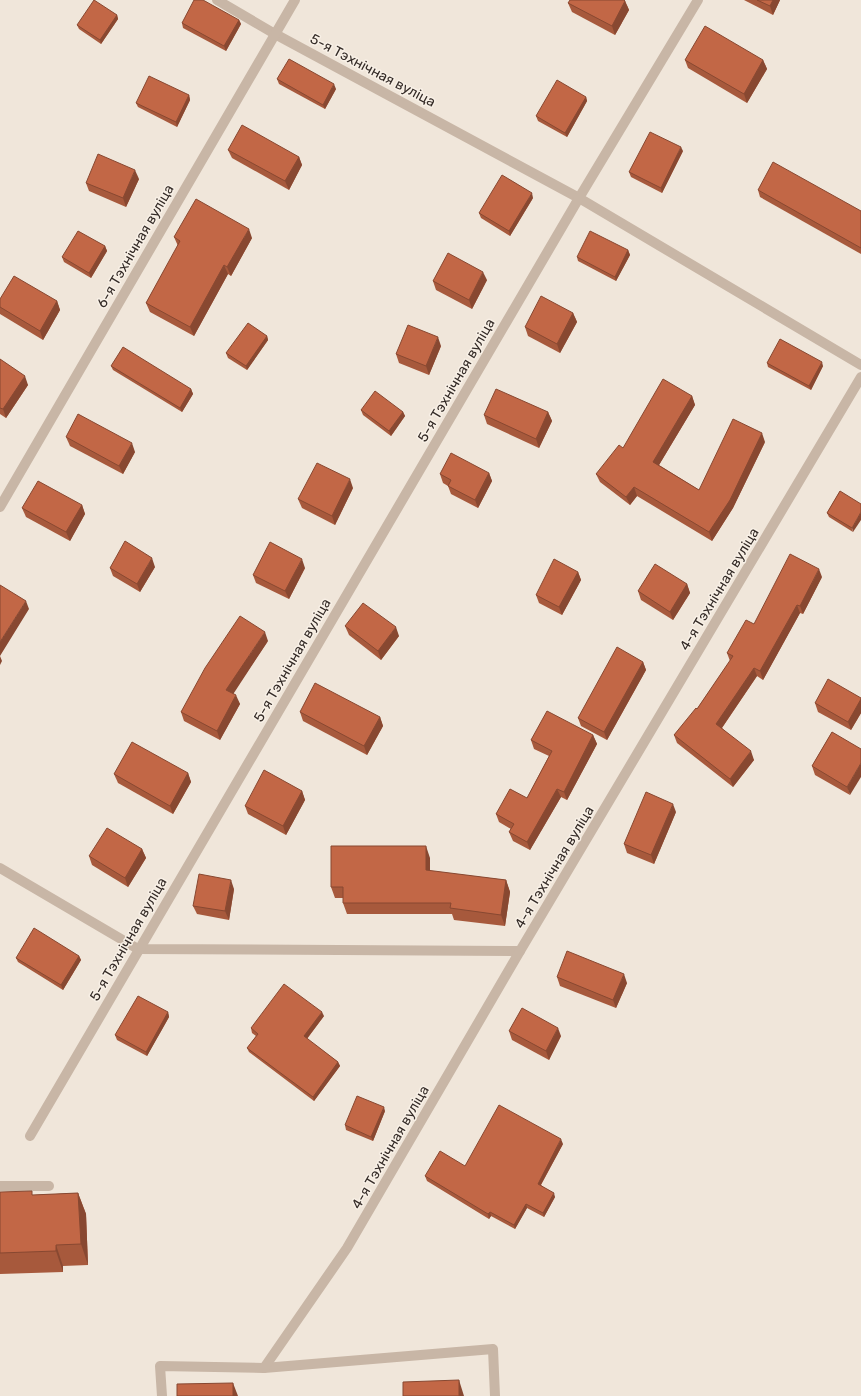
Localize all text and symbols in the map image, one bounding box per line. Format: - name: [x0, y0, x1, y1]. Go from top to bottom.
- street label: 5-я Тэхнічная вуліца: [307, 30, 438, 111]
- street label: 6-я Тэхнічная вуліца: [93, 182, 178, 311]
- street label: 5-я Тэхнічная вуліца: [414, 316, 499, 445]
- street label: 4-я Тэхнічная вуліца: [676, 525, 763, 654]
- street label: 5-я Тэхнічная вуліца: [250, 596, 335, 725]
- street label: 4-я Тэхнічная вуліца: [511, 803, 598, 932]
- street label: 5-я Тэхнічная вуліца: [86, 875, 171, 1004]
- street label: 4-я Тэхнічная вуліца: [348, 1082, 433, 1212]

